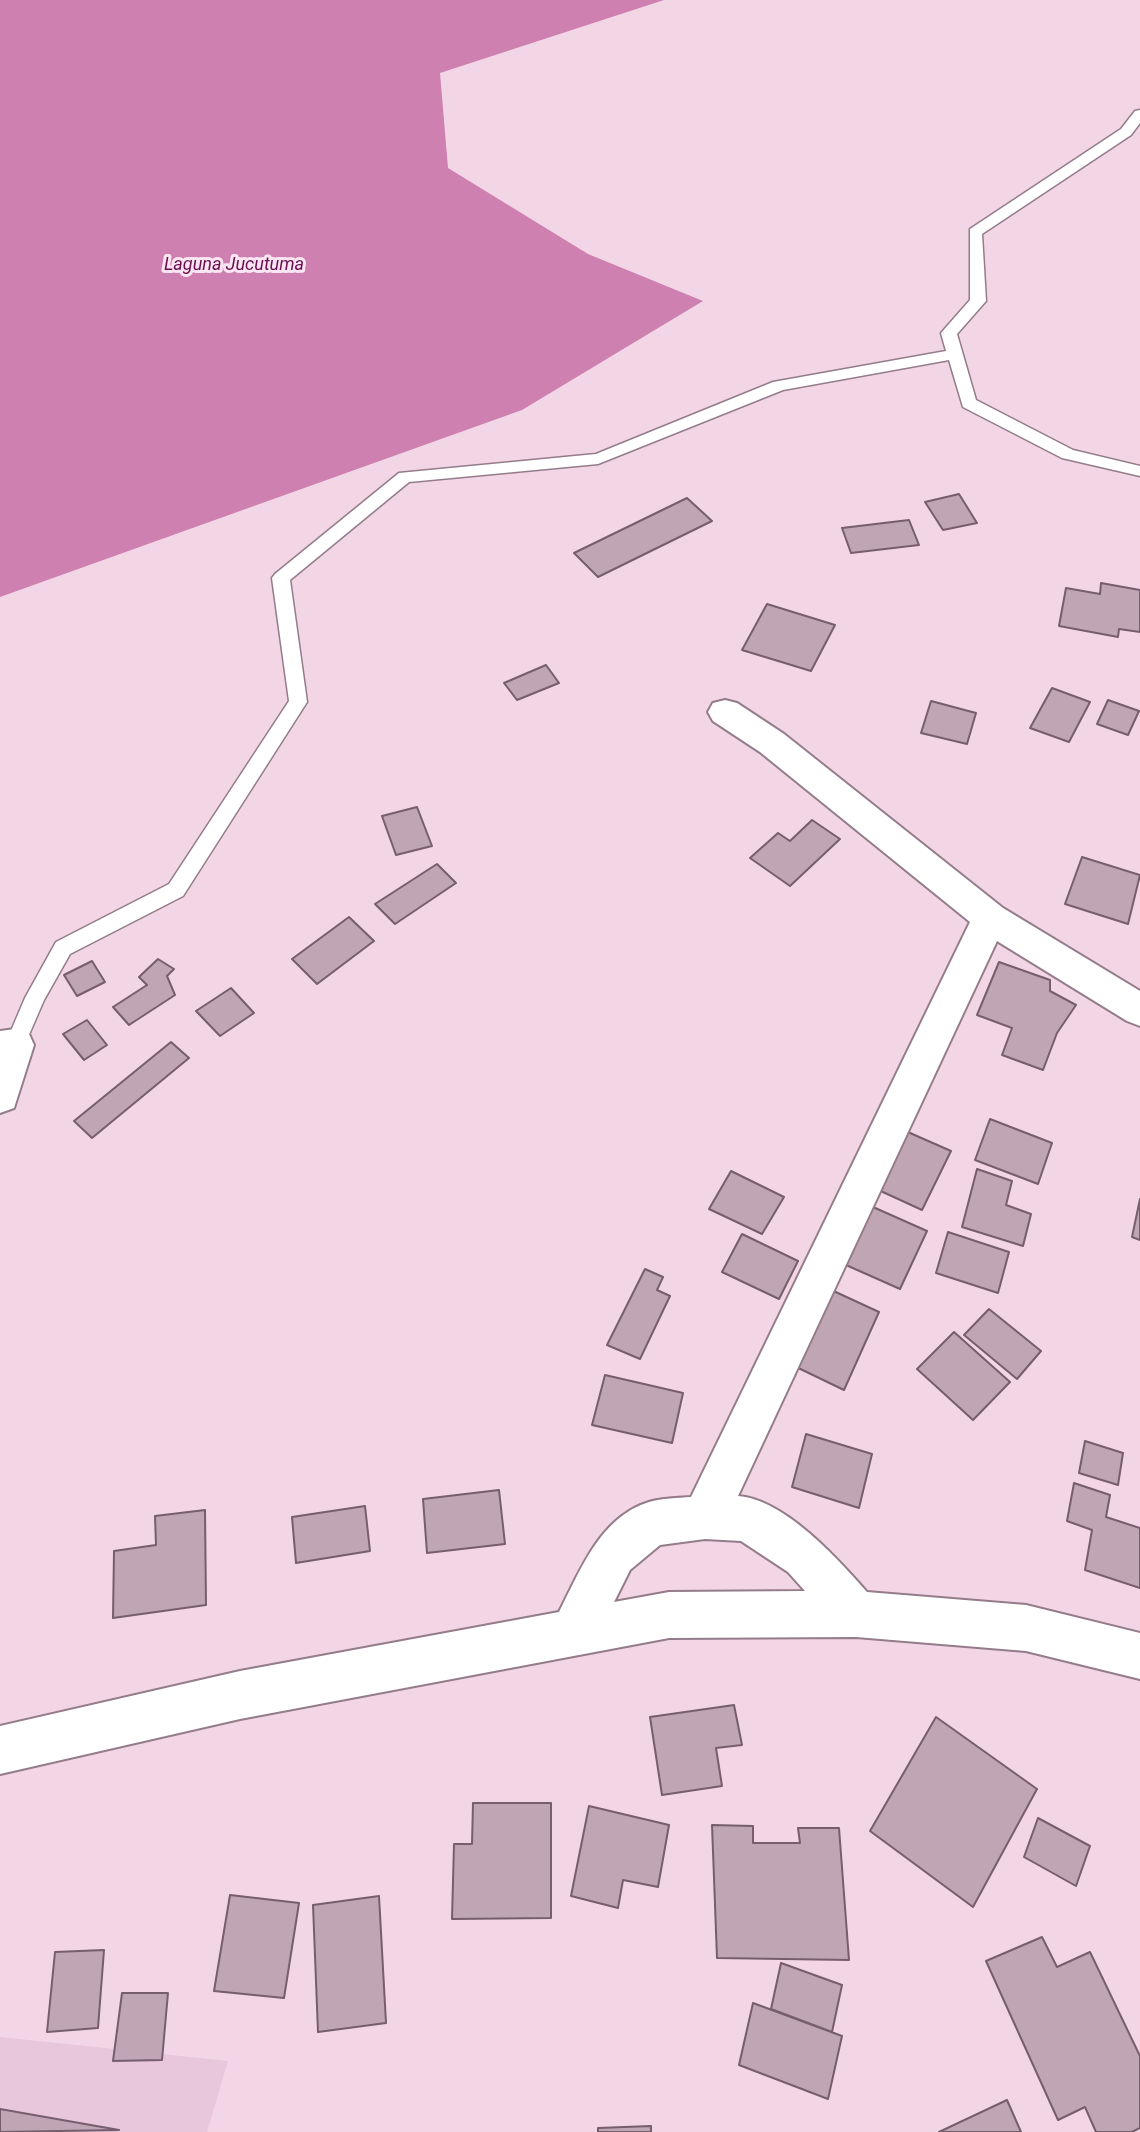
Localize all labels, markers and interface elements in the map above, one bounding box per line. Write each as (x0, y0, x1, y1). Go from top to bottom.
water label: Laguna Jucutuma (164, 254, 304, 276)

